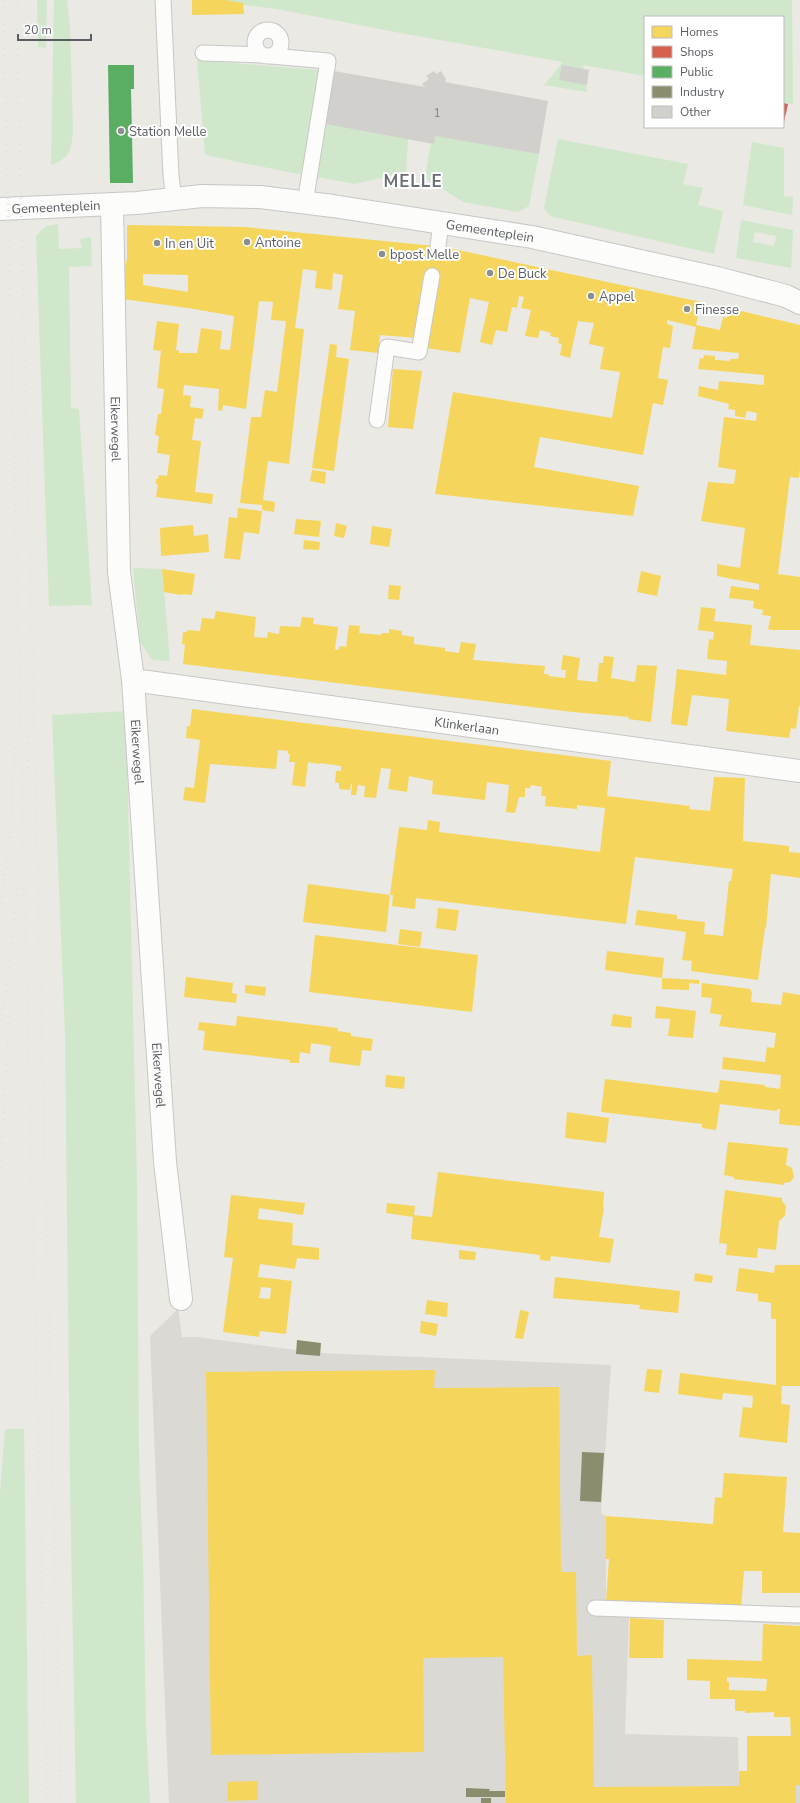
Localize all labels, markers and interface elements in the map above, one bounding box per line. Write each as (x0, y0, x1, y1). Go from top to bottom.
scale bar (18, 16, 91, 42)
legend (644, 16, 784, 128)
text: 20 m (24, 22, 52, 38)
text: Homes (680, 24, 718, 40)
text: Shops (680, 44, 714, 60)
text: Public (680, 64, 714, 80)
text: Industry (680, 84, 725, 100)
text: Other (680, 104, 712, 120)
house number: 1 (434, 106, 440, 121)
place label: Station Melle (129, 123, 207, 141)
marker: Station Melle (116, 126, 126, 136)
district label: MELLE (383, 170, 443, 193)
street label: Gemeenteplein (11, 197, 101, 218)
street label: Gemeenteplein (445, 216, 535, 247)
place label: Antoine (255, 234, 301, 252)
place label: In en Uit (165, 235, 214, 253)
marker: Antoine (242, 237, 252, 247)
marker: In en Uit (152, 238, 162, 248)
place label: bpost Melle (390, 246, 459, 264)
marker: bpost Melle (377, 249, 387, 259)
place label: De Buck (498, 265, 547, 283)
marker: De Buck (485, 268, 495, 278)
place label: Appel (599, 288, 635, 306)
marker: Appel (586, 291, 596, 301)
place label: Finesse (695, 301, 739, 319)
marker: Finesse (682, 304, 692, 314)
street label: Eikerwegel (106, 396, 125, 462)
street label: Klinkerlaan (433, 713, 500, 740)
street label: Eikerwegel (126, 719, 148, 785)
street label: Eikerwegel (147, 1042, 169, 1108)

